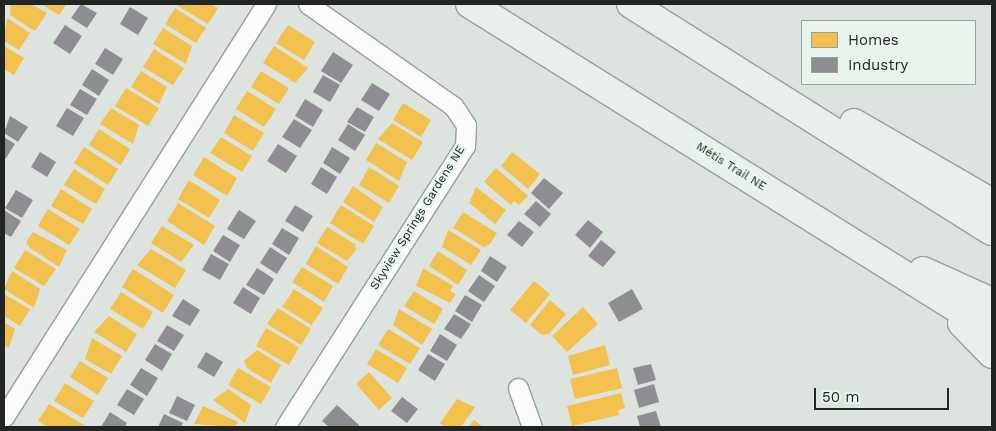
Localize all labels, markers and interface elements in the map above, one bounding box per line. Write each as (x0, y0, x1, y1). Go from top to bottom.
legend (801, 20, 976, 85)
text: Homes (848, 31, 899, 49)
text: Industry (848, 56, 908, 74)
street label: Métis Trail NE (693, 139, 769, 195)
street label: Skyview Springs Gardens NE (368, 143, 468, 293)
scale bar (816, 378, 951, 410)
text: 50 m (822, 388, 859, 406)

